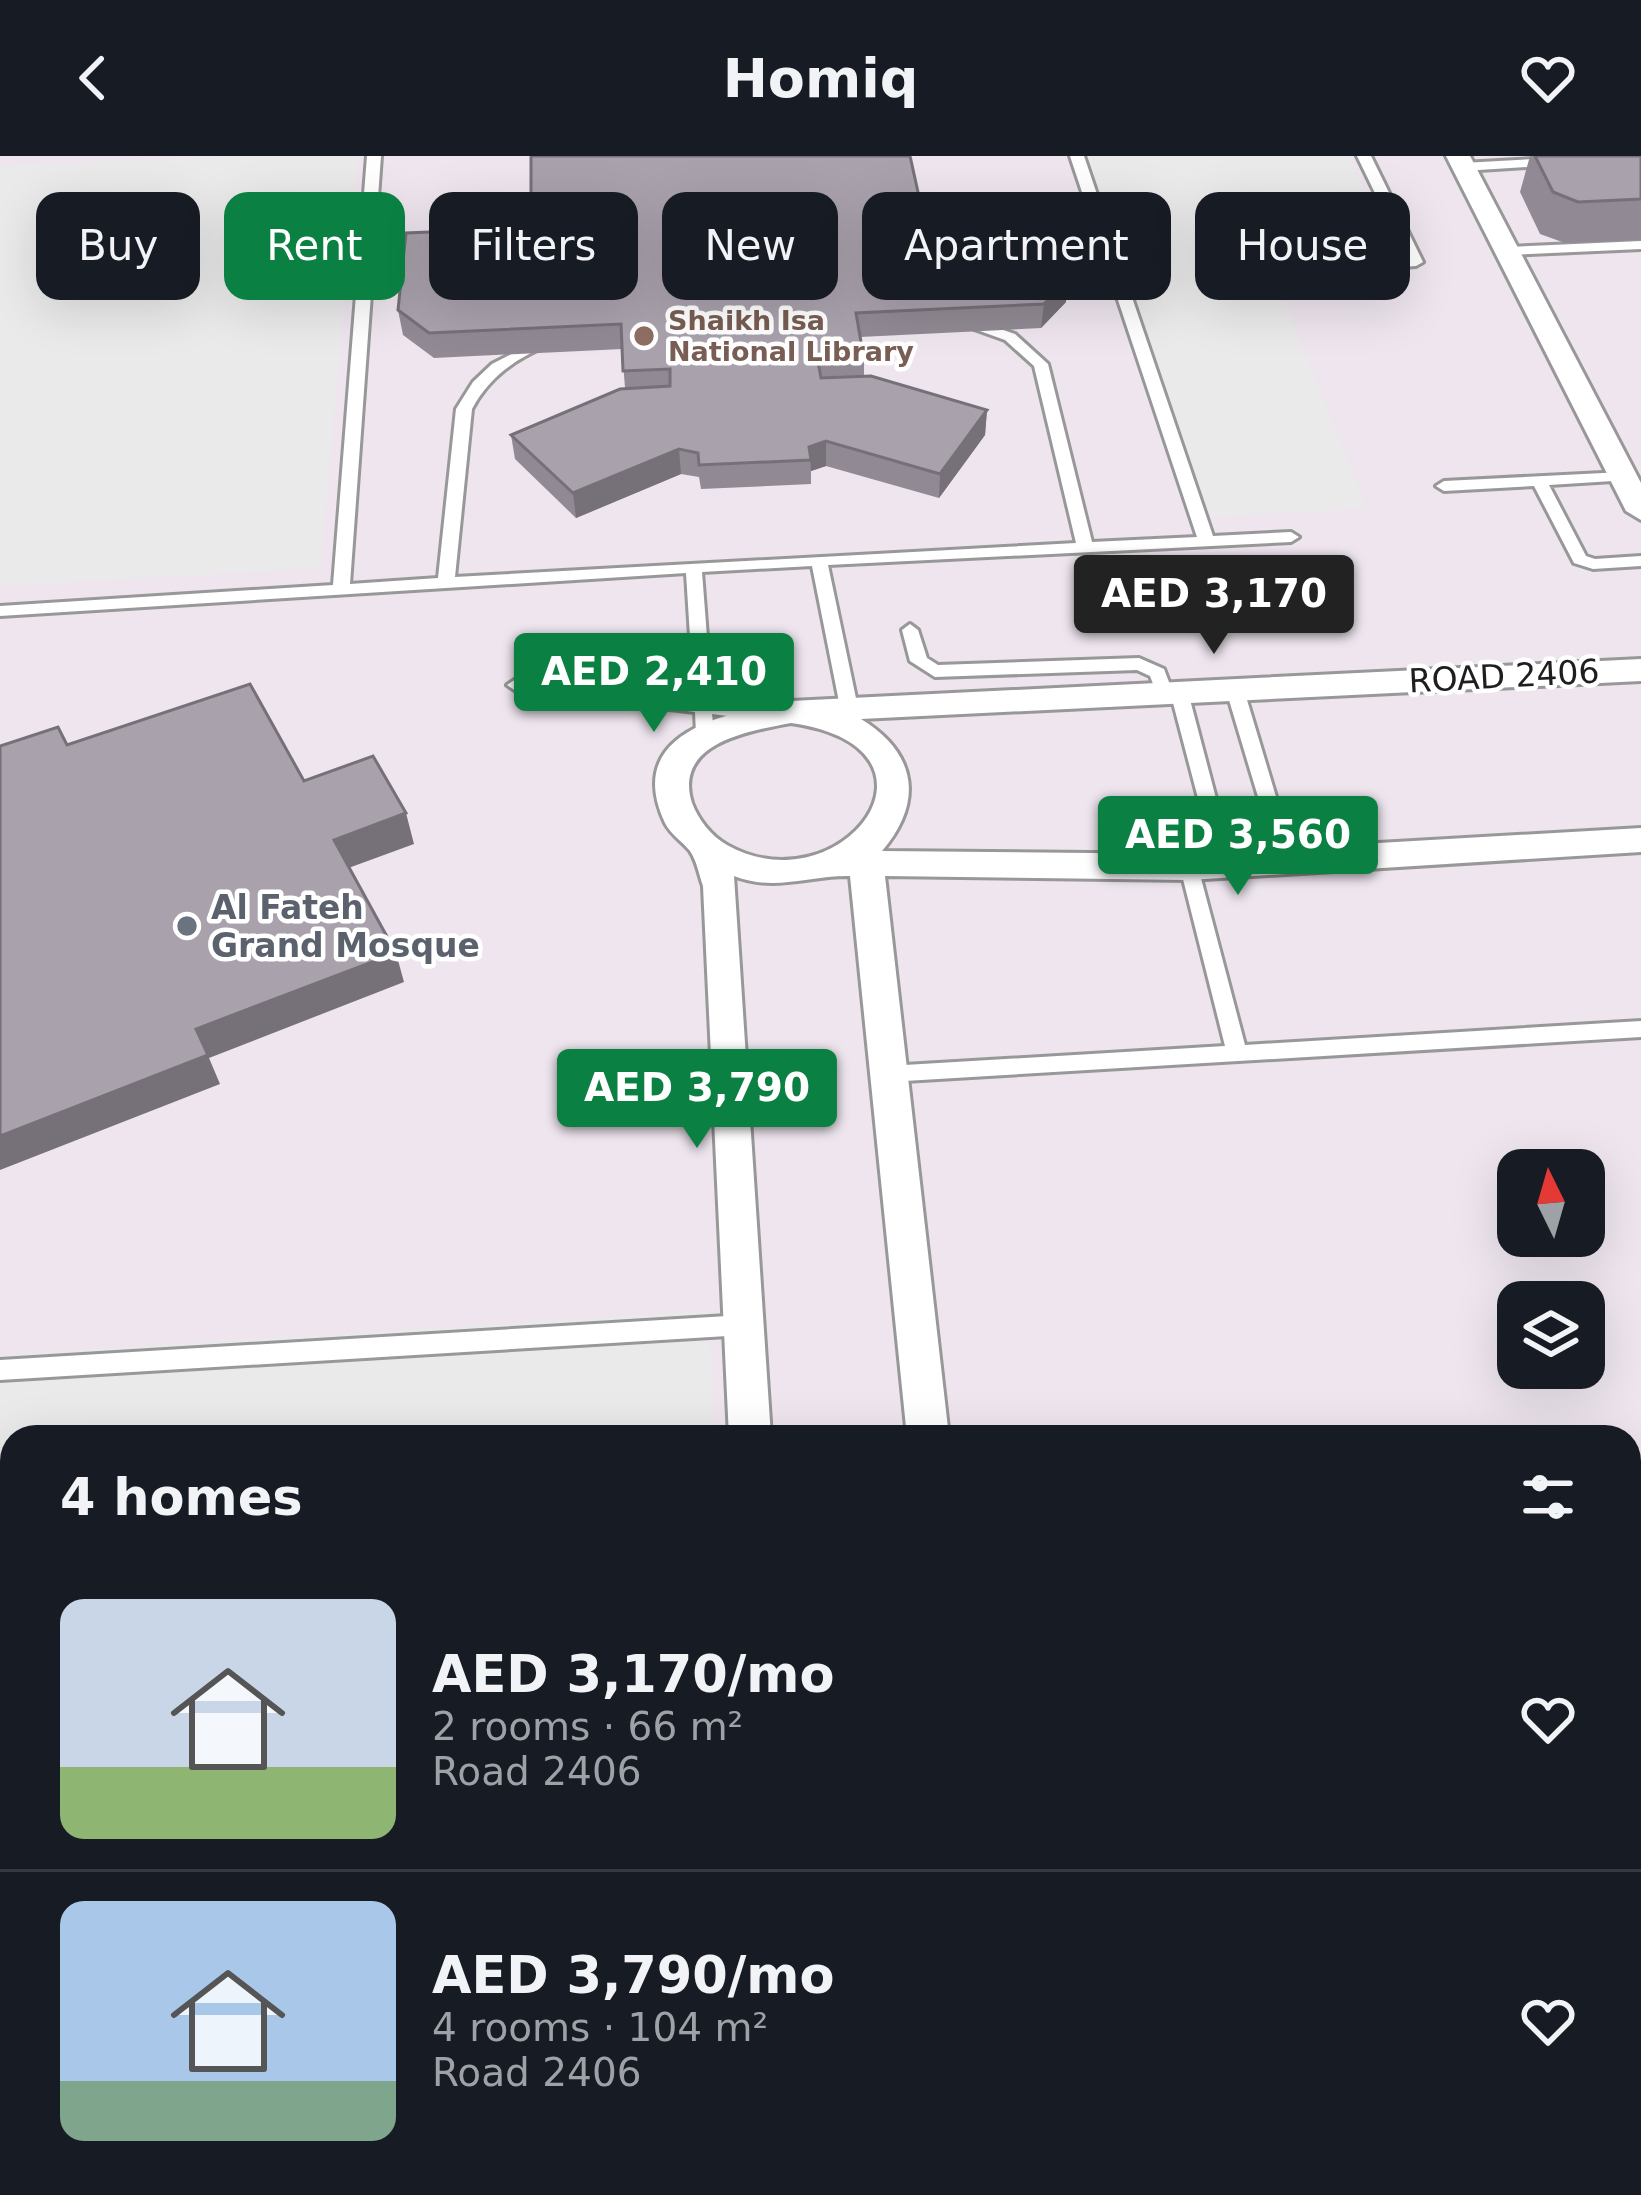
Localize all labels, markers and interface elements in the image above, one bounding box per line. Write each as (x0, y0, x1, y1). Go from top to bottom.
icon: back (60, 45, 126, 111)
icon: heart (1515, 45, 1581, 111)
text: Homiq (723, 47, 918, 110)
chip: Buy (36, 192, 200, 300)
chip: Rent (224, 192, 405, 300)
chip: Filters (429, 192, 638, 300)
chip: New (662, 192, 838, 300)
chip: Apartment (862, 192, 1171, 300)
chip: House (1195, 192, 1410, 300)
place label: Shaikh Isa National Library (668, 305, 914, 367)
marker: Shaikh Isa National Library (631, 323, 657, 349)
pin: AED 3,170 (1077, 555, 1351, 657)
text: AED 3,170 (1101, 571, 1327, 616)
pin: AED 2,410 (517, 633, 791, 735)
text: AED 2,410 (541, 649, 767, 694)
street label: ROAD 2406 (1408, 652, 1600, 700)
pin: AED 3,560 (1101, 796, 1375, 898)
text: AED 3,560 (1125, 812, 1351, 857)
place label: Al Fateh Grand Mosque (211, 888, 480, 965)
marker: Al Fateh Grand Mosque (174, 913, 200, 939)
pin: AED 3,790 (560, 1049, 834, 1151)
text: AED 3,790 (584, 1065, 810, 1110)
north arrow (1497, 1149, 1605, 1257)
map controls (1497, 1149, 1605, 1389)
button: layers (1497, 1281, 1605, 1389)
icon: filters (1515, 1464, 1581, 1530)
text: 4 homes (60, 1468, 303, 1527)
text: AED 3,170/mo (432, 1645, 835, 1704)
icon: home (156, 1647, 300, 1791)
icon: heart (1515, 1686, 1581, 1752)
text: 2 rooms · 66 m² (432, 1704, 743, 1749)
text: Road 2406 (432, 1749, 642, 1794)
text: AED 3,790/mo (432, 1946, 835, 2005)
icon: home (156, 1949, 300, 2093)
icon: heart (1515, 1988, 1581, 2054)
text: 4 rooms · 104 m² (432, 2005, 768, 2050)
text: Road 2406 (432, 2050, 642, 2095)

